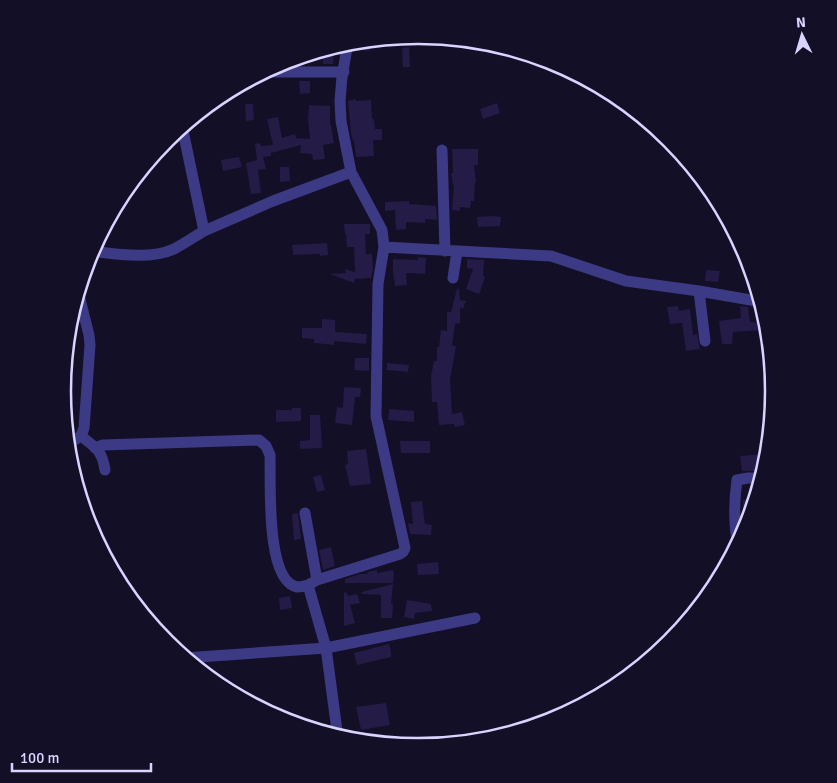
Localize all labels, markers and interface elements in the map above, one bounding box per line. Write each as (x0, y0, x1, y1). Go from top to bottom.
north arrow (777, 10, 827, 60)
text: N (795, 14, 807, 31)
scale bar (12, 740, 151, 772)
text: 100 m (20, 749, 60, 767)

